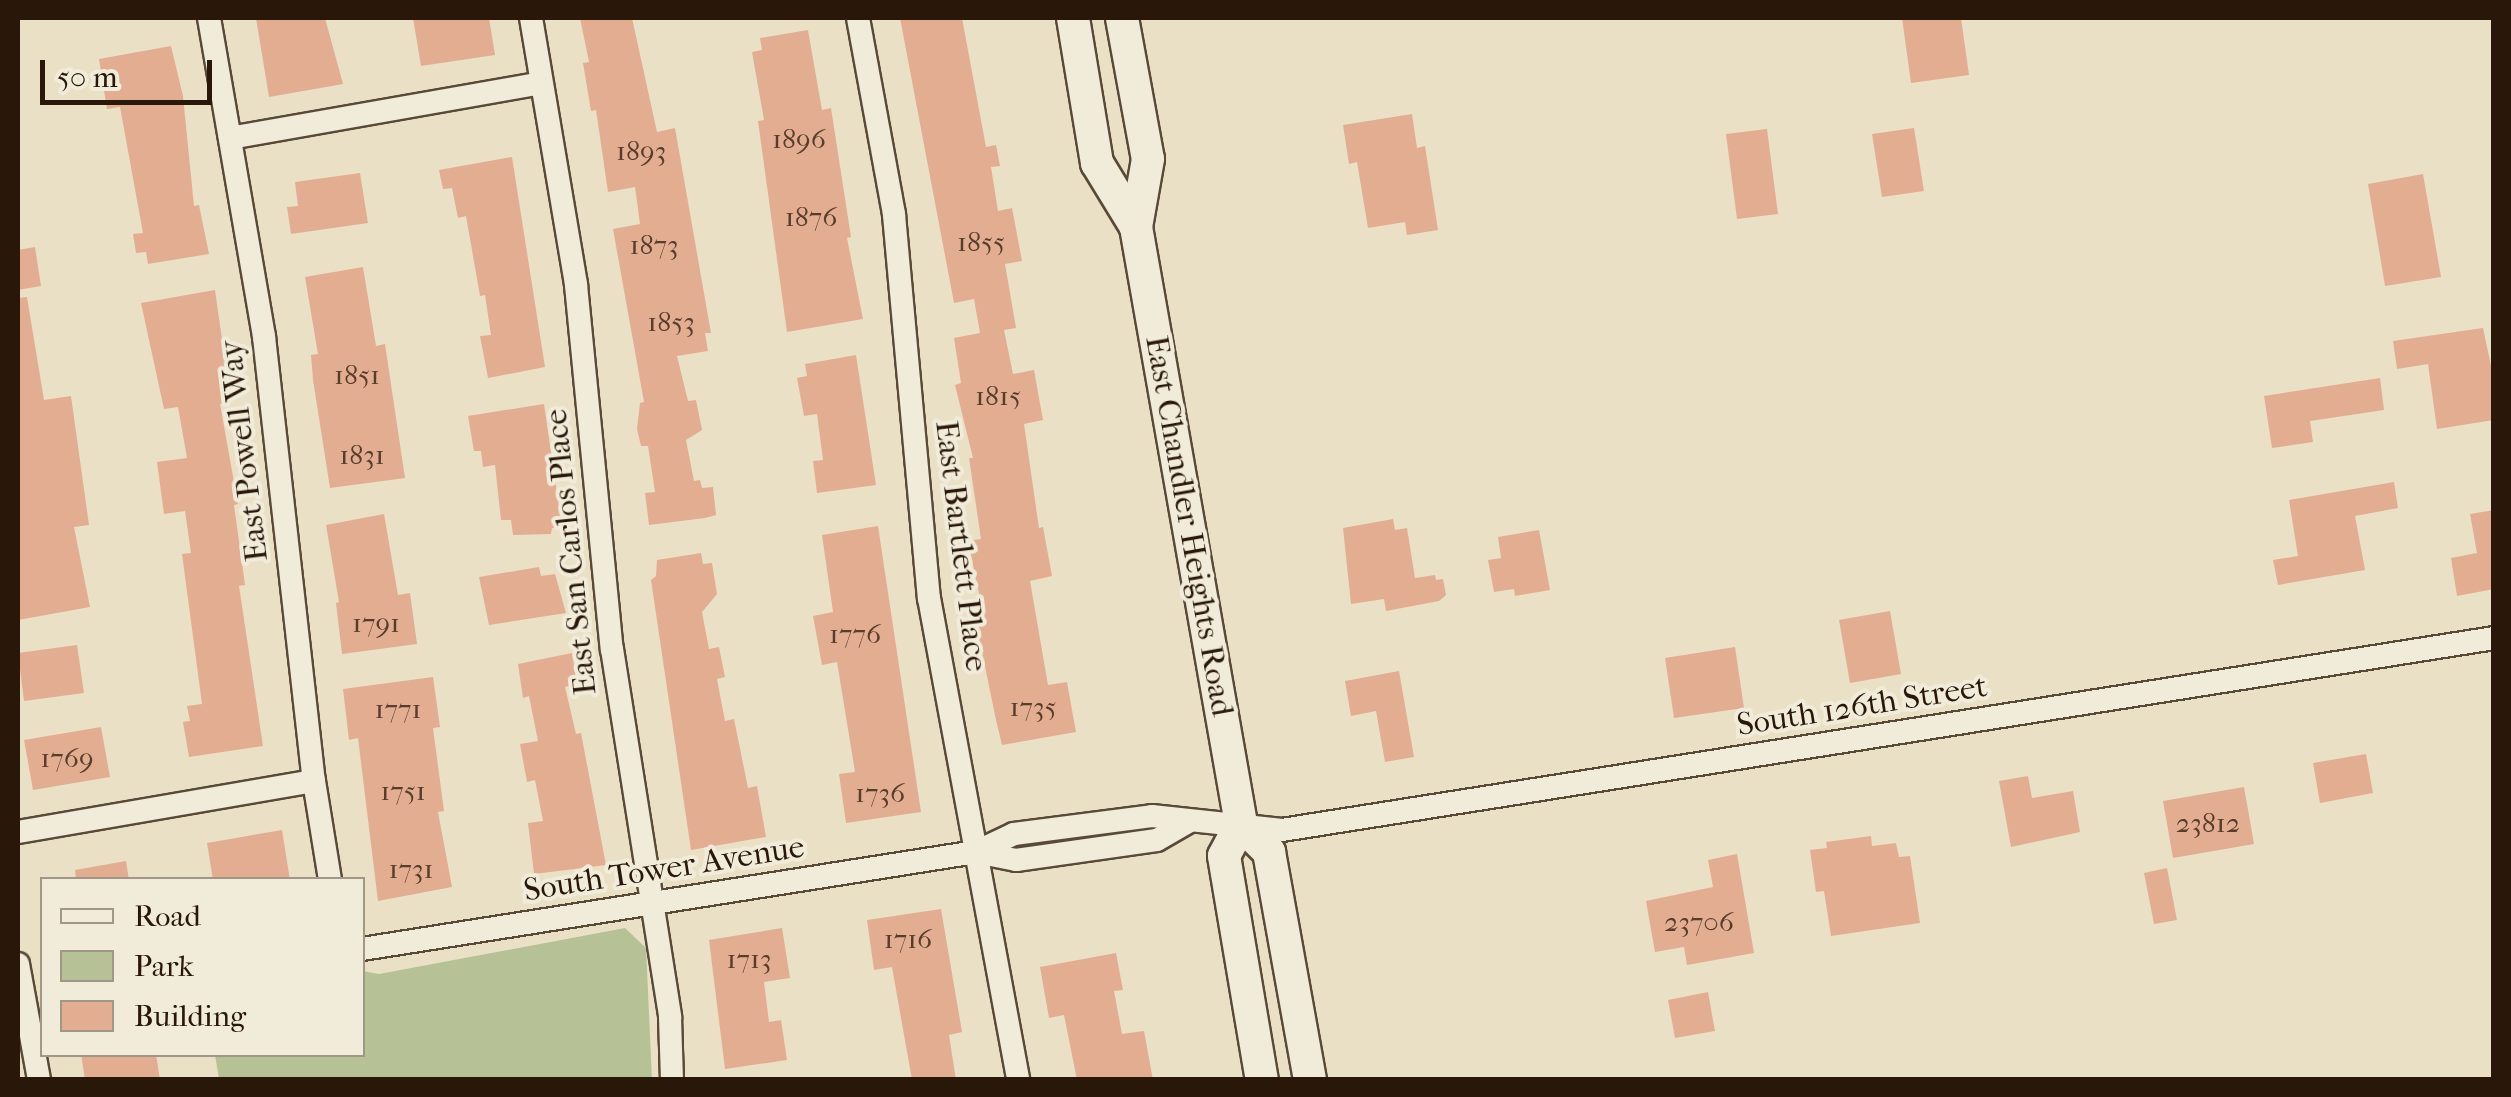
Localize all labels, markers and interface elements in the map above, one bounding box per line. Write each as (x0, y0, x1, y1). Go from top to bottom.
scale bar (45, 40, 218, 102)
text: 50 m (57, 60, 118, 95)
house number: 1896 (772, 122, 826, 156)
house number: 1893 (616, 134, 666, 168)
house number: 1876 (785, 200, 837, 234)
house number: 1855 (957, 225, 1005, 259)
house number: 1873 (629, 228, 679, 262)
house number: 1853 (647, 305, 695, 339)
street label: East Chandler Heights Road (1137, 333, 1241, 719)
street label: East Powell Way (211, 338, 277, 564)
house number: 1851 (334, 358, 380, 392)
house number: 1815 (975, 379, 1021, 413)
street label: East San Carlos Place (537, 407, 605, 697)
street label: East Bartlett Place (927, 418, 995, 674)
house number: 1831 (339, 438, 385, 472)
house number: 1791 (352, 606, 400, 640)
house number: 1776 (829, 617, 881, 651)
street label: South 126th Street (1734, 667, 1990, 745)
house number: 1735 (1009, 690, 1057, 724)
house number: 1771 (374, 692, 422, 726)
house number: 1769 (40, 741, 94, 775)
house number: 1751 (380, 774, 426, 808)
house number: 1736 (855, 776, 905, 810)
house number: 23812 (2176, 806, 2240, 840)
street label: South Tower Avenue (521, 828, 807, 910)
house number: 1731 (389, 852, 433, 886)
legend (40, 877, 365, 1057)
text: Road (134, 899, 201, 934)
house number: 23706 (1664, 905, 1734, 939)
house number: 1716 (884, 922, 932, 956)
house number: 1713 (727, 942, 771, 976)
text: Park (134, 949, 194, 984)
text: Building (134, 999, 246, 1034)

